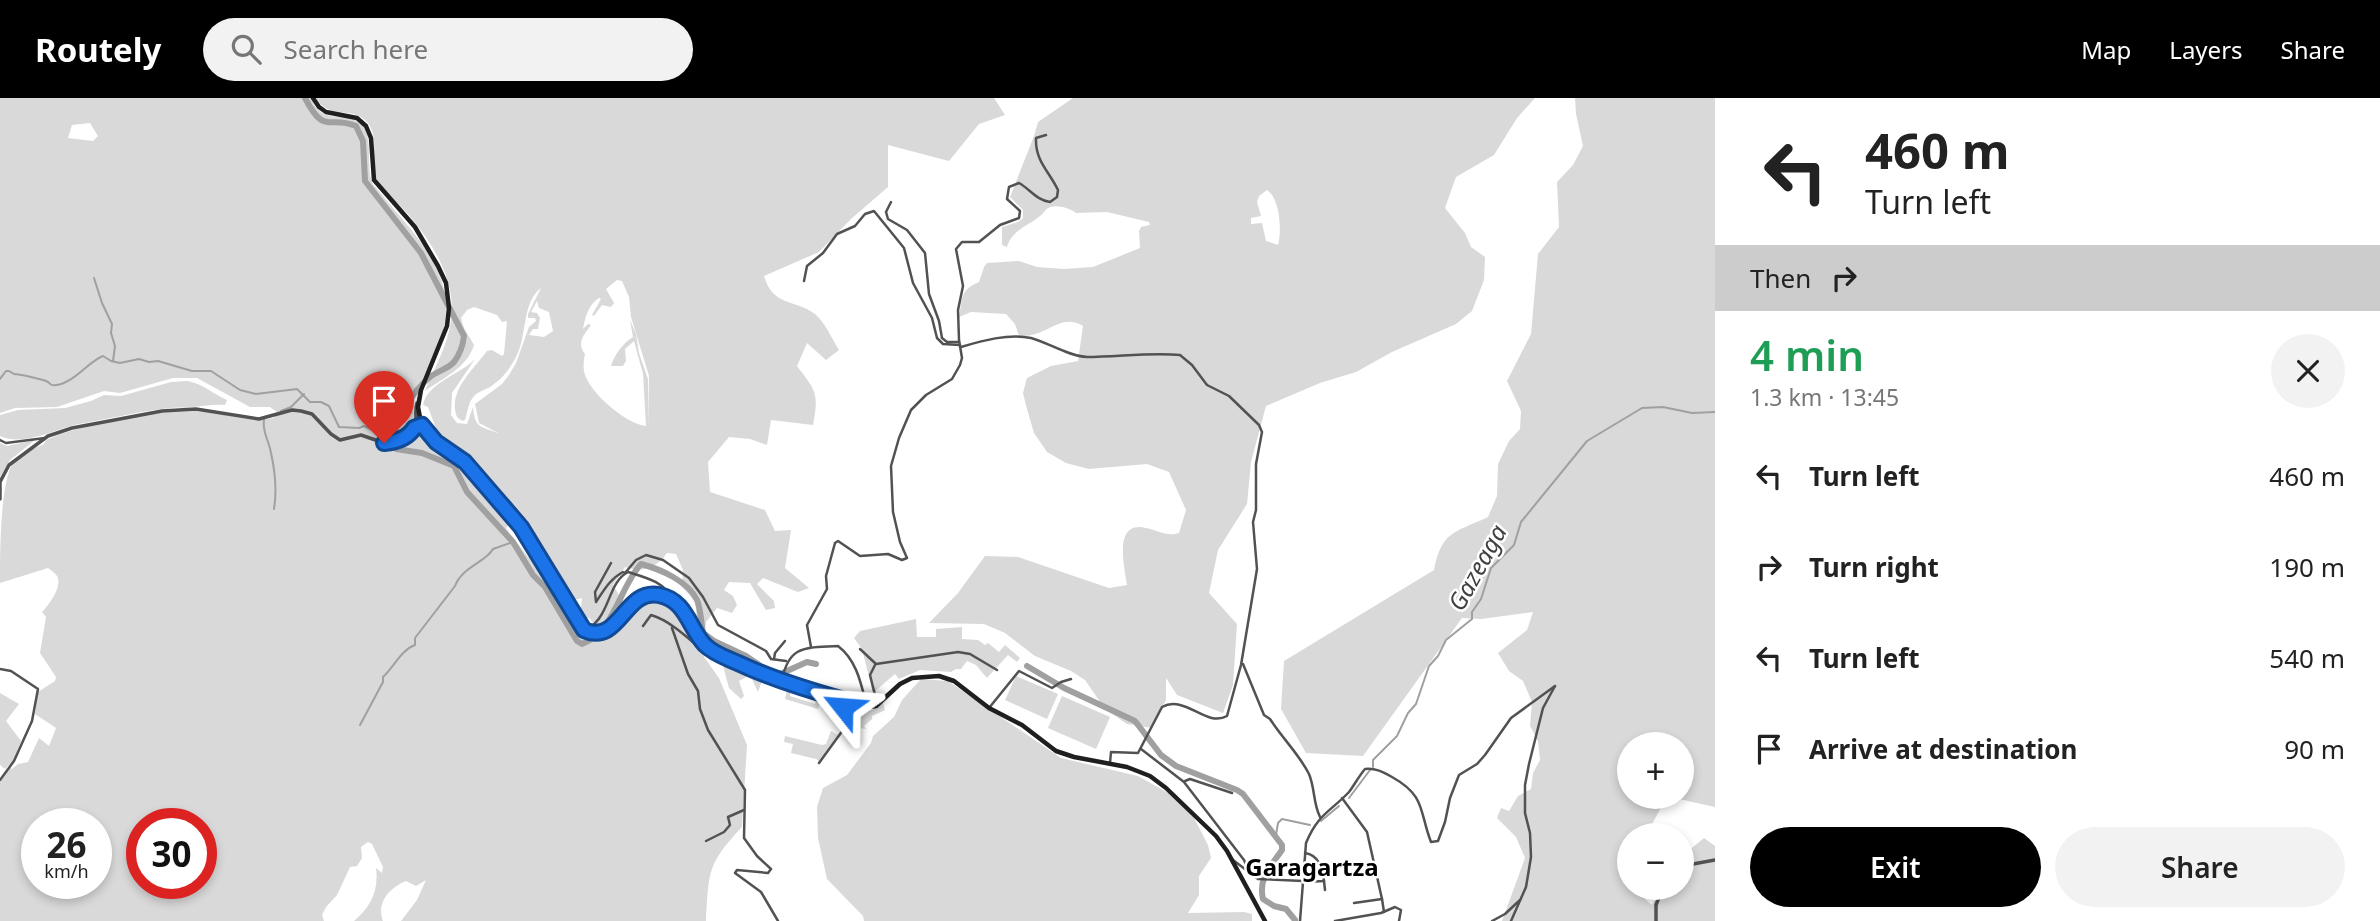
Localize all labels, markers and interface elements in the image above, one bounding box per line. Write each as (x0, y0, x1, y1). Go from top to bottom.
search box (203, 18, 693, 81)
text: Routely (35, 27, 161, 72)
icon: search (227, 30, 265, 68)
text: Search here (283, 31, 428, 67)
text: Map (2081, 33, 2131, 66)
text: Layers (2169, 33, 2243, 66)
text: Share (2281, 33, 2345, 66)
text: 460 m (1865, 117, 2010, 183)
icon: left (1750, 126, 1841, 217)
text: Turn left (1865, 180, 1991, 223)
icon: right (1825, 259, 1863, 297)
text: Then (1750, 260, 1811, 296)
text: 4 min (1750, 326, 1864, 383)
button: close (2271, 334, 2345, 408)
pin (354, 371, 414, 443)
text: 1.3 km · 13:45 (1750, 381, 1899, 413)
icon: arrive (365, 382, 403, 420)
icon: left (1750, 457, 1788, 495)
text: Turn left (1809, 458, 1920, 494)
text: 460 m (2269, 458, 2345, 494)
water label: Gazeaga (1440, 518, 1514, 616)
icon: right (1750, 548, 1788, 586)
text: Turn right (1809, 549, 1939, 585)
text: 190 m (2269, 549, 2345, 585)
icon: left (1750, 639, 1788, 677)
text: Turn left (1809, 640, 1920, 676)
text: 540 m (2269, 640, 2345, 676)
position arrow (806, 670, 880, 744)
icon: arrive (1750, 730, 1788, 768)
text: Arrive at destination (1809, 731, 2078, 767)
text: 90 m (2284, 731, 2345, 767)
map controls (1617, 732, 1694, 900)
button: + (1617, 732, 1694, 809)
speed limit sign: 30 (126, 808, 217, 899)
text: 26 (46, 821, 87, 868)
button: − (1617, 823, 1694, 900)
button: Exit (1750, 827, 2041, 907)
button: Share (2055, 827, 2345, 907)
district label: Garagartza (1245, 850, 1379, 883)
text: km/h (44, 859, 89, 883)

